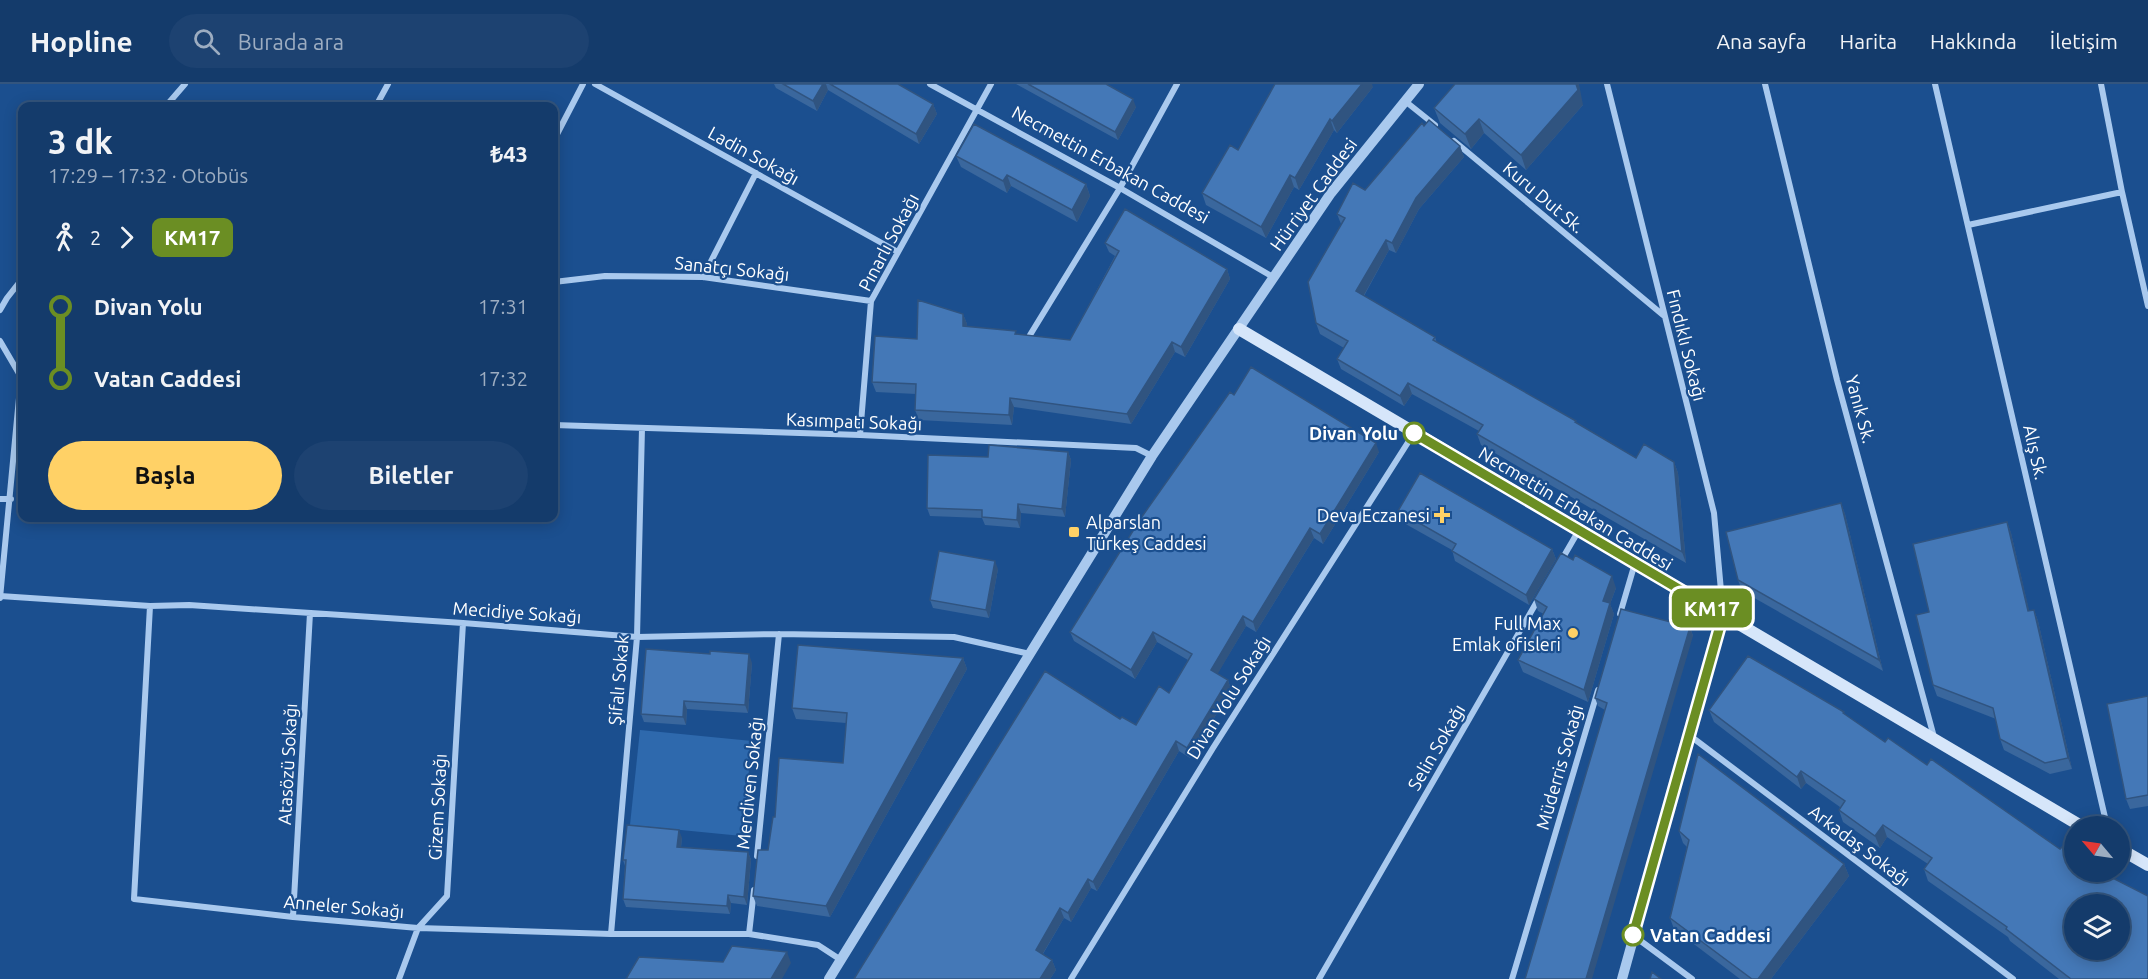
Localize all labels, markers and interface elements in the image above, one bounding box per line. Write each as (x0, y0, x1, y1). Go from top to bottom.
search box (169, 14, 589, 68)
icon: search (190, 25, 223, 58)
text: Hopline (30, 26, 133, 57)
text: Burada ara (238, 29, 344, 54)
text: Ana sayfa (1716, 29, 1807, 53)
text: Harita (1840, 29, 1897, 53)
text: Hakkında (1930, 29, 2017, 53)
text: İletişim (2050, 29, 2118, 53)
street label: Necmettin Erbakan Caddesi (1009, 101, 1213, 227)
street label: Ladin Sokağı (705, 122, 803, 188)
text: 3 dk (48, 123, 113, 160)
street label: Hürriyet Caddesi (1266, 134, 1360, 254)
text: ₺43 (491, 141, 528, 166)
street label: Kuru Dut Sk. (1499, 157, 1589, 237)
text: 17:29 – 17:32 · Otobüs (48, 164, 248, 187)
street label: Pınarlı Sokağı (854, 190, 922, 294)
icon: walk (48, 221, 81, 254)
icon: forward (110, 221, 143, 254)
text: KM17 (164, 225, 221, 249)
text: 2 (90, 226, 101, 249)
street label: Sanatçı Sokağı (674, 252, 790, 284)
street label: Fındıklı Sokağı (1663, 287, 1711, 403)
text: Divan Yolu (94, 294, 203, 319)
text: 17:31 (478, 295, 528, 318)
text: Vatan Caddesi (94, 366, 241, 391)
text: 17:32 (478, 367, 528, 390)
street label: Yanık Sk. (1842, 373, 1880, 445)
street label: Kasımpatı Sokağı (786, 409, 922, 433)
marker: Divan Yolu (1403, 422, 1425, 444)
place label: Divan Yolu (1309, 423, 1398, 443)
street label: Alış Sk. (2020, 423, 2052, 481)
button: Başla (48, 441, 282, 510)
button: Biletler (294, 441, 528, 510)
street label: Necmettin Erbakan Caddesi (1476, 442, 1676, 574)
place label: Deva Eczanesi (1317, 505, 1430, 525)
marker: Deva Eczanesi (1435, 508, 1449, 522)
place label: Alparslan Türkeş Caddesi (1086, 512, 1207, 553)
marker: Alparslan Türkeş Caddesi (1067, 525, 1081, 539)
line badge: KM17 (1670, 588, 1754, 628)
text: KM17 (1684, 596, 1740, 620)
street label: Mecidiye Sokağı (452, 598, 582, 626)
place label: Full Max Emlak ofisleri (1452, 613, 1561, 654)
marker: Full Max Emlak ofisleri (1566, 626, 1580, 640)
street label: Divan Yolu Sokağı (1182, 632, 1274, 762)
street label: Şifalı Sokak (604, 634, 632, 726)
street label: Selin Sokağı (1403, 700, 1469, 794)
street label: Müderris Sokağı (1532, 702, 1586, 832)
street label: Atasözü Sokağı (274, 703, 300, 825)
street label: Merdiven Sokağı (732, 716, 766, 850)
street label: Gizem Sokağı (424, 753, 450, 861)
street label: Arkadaş Sokağı (1805, 800, 1915, 890)
north arrow (2064, 816, 2130, 882)
map controls (2064, 816, 2130, 960)
street label: Anneler Sokağı (283, 891, 405, 921)
button: layers (2064, 894, 2130, 960)
marker: Vatan Caddesi (1622, 924, 1644, 946)
place label: Vatan Caddesi (1650, 925, 1771, 945)

